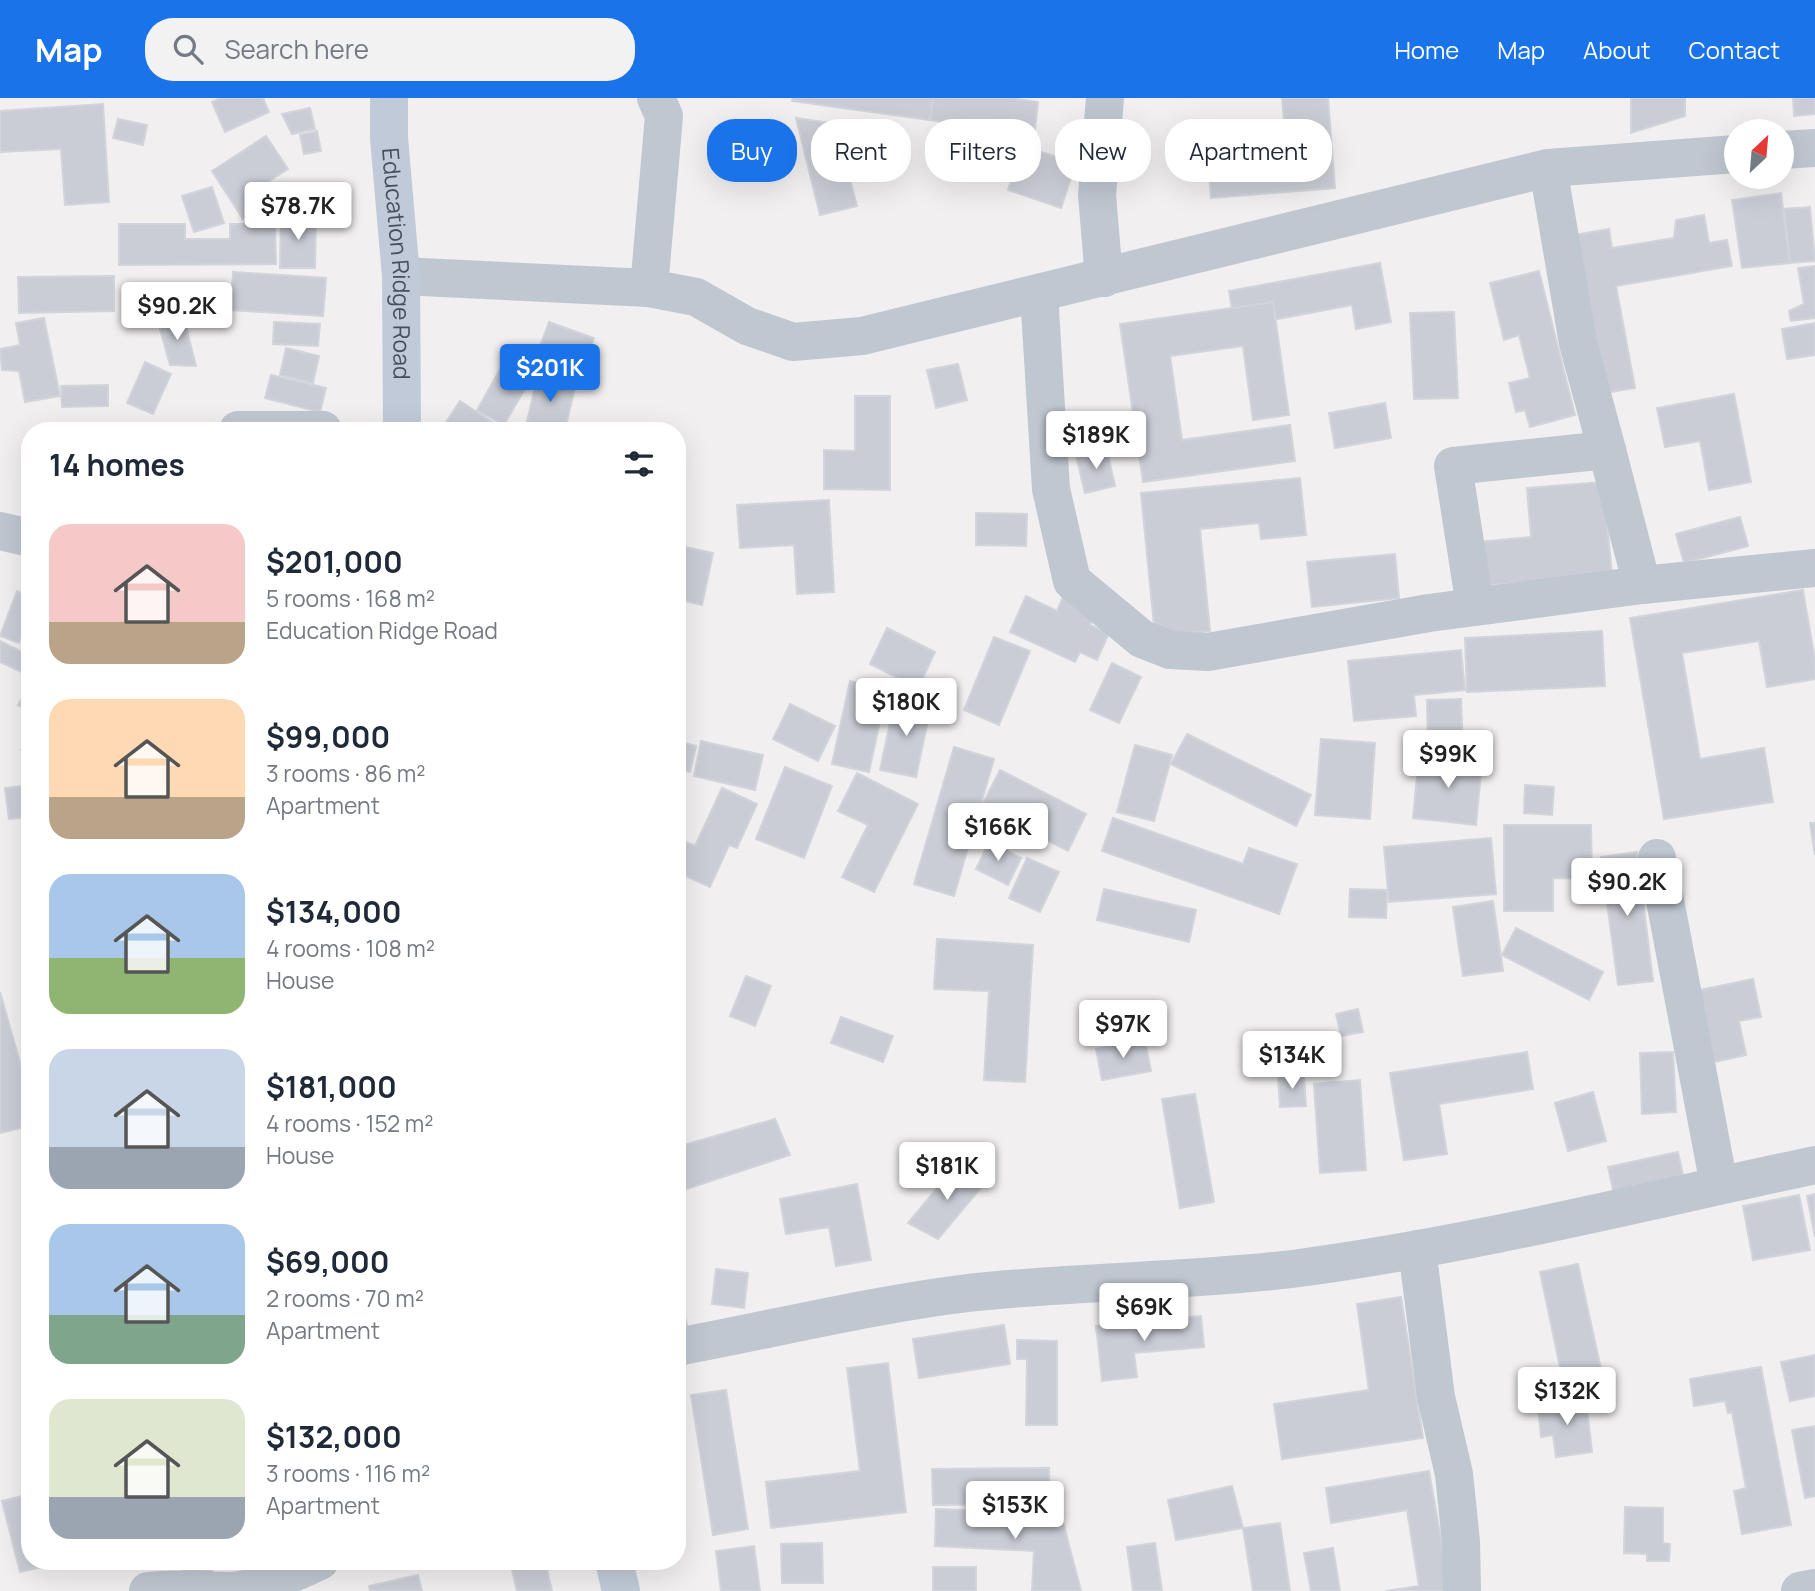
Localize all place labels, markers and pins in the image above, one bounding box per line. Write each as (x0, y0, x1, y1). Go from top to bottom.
pin: $78.7K (241, 183, 355, 242)
pin: $90.2K (120, 282, 234, 342)
pin: $201K (501, 344, 599, 404)
pin: $189K (1047, 412, 1145, 471)
pin: $180K (857, 678, 955, 738)
pin: $99K (1407, 730, 1489, 790)
pin: $166K (949, 804, 1047, 863)
pin: $90.2K (1570, 858, 1684, 918)
pin: $97K (1082, 1000, 1164, 1060)
pin: $134K (1243, 1032, 1341, 1091)
pin: $181K (898, 1142, 996, 1202)
pin: $69K (1103, 1284, 1185, 1343)
pin: $132K (1518, 1368, 1616, 1427)
pin: $153K (966, 1482, 1064, 1541)

